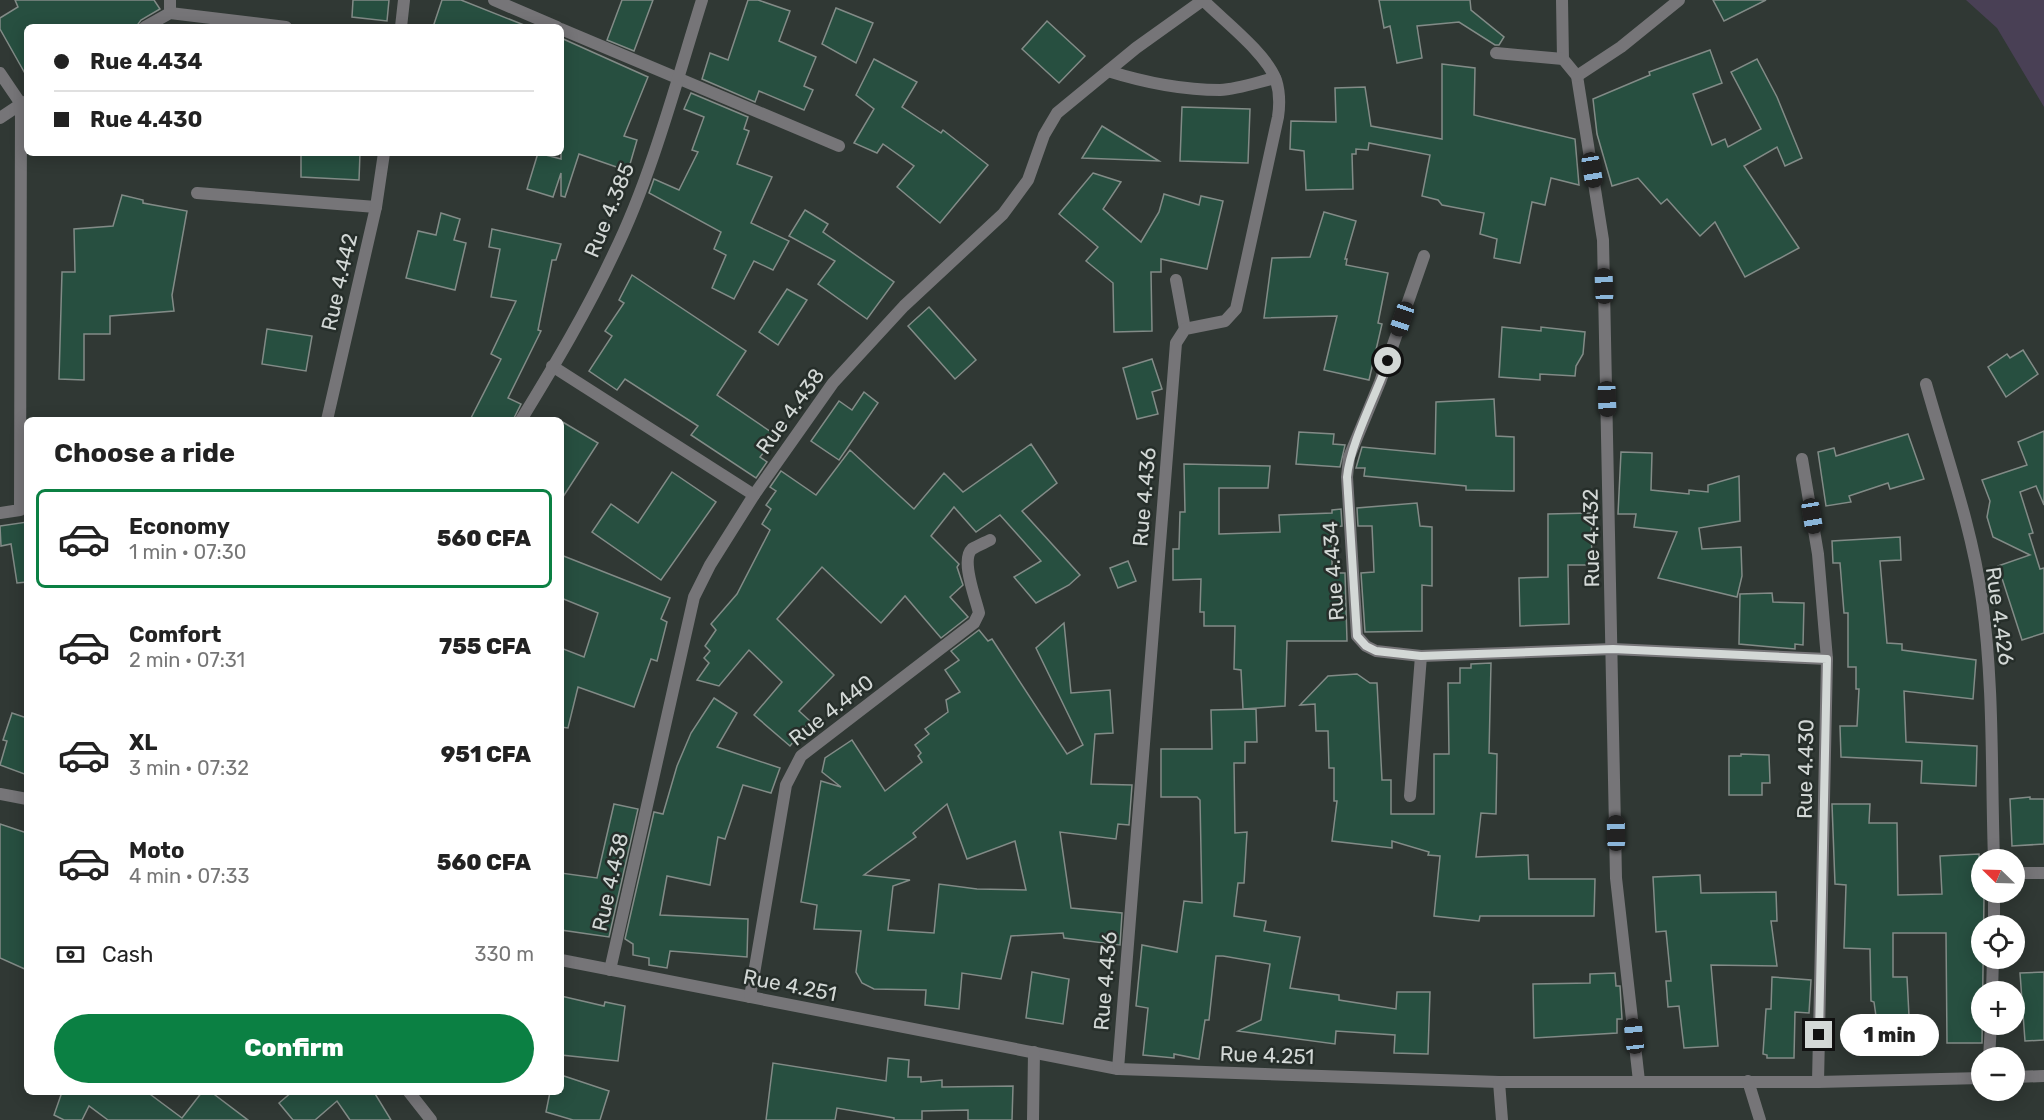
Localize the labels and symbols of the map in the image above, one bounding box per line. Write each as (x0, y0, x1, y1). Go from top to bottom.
car (1580, 151, 1604, 189)
street label: Rue 4.385 (579, 159, 639, 261)
street label: Rue 4.442 (316, 231, 362, 333)
car (1594, 268, 1614, 304)
car (1388, 299, 1416, 339)
route start (1374, 347, 1401, 374)
street label: Rue 4.438 (750, 363, 830, 459)
car (1597, 381, 1617, 417)
street label: Rue 4.436 (1127, 446, 1161, 548)
street label: Rue 4.432 (1578, 488, 1604, 588)
car (1800, 497, 1824, 535)
street label: Rue 4.434 (1317, 520, 1349, 622)
street label: Rue 4.426 (1981, 565, 2019, 667)
street label: Rue 4.440 (784, 669, 878, 751)
street label: Rue 4.430 (1792, 719, 1818, 819)
car (1607, 815, 1625, 851)
street label: Rue 4.438 (587, 830, 633, 934)
north arrow (1971, 849, 2025, 903)
street label: Rue 4.436 (1088, 930, 1122, 1032)
street label: Rue 4.251 (741, 964, 839, 1006)
callout: 1 min (1840, 1014, 1939, 1056)
car (1623, 1017, 1645, 1055)
route end (1805, 1021, 1832, 1048)
street label: Rue 4.251 (1219, 1041, 1315, 1069)

